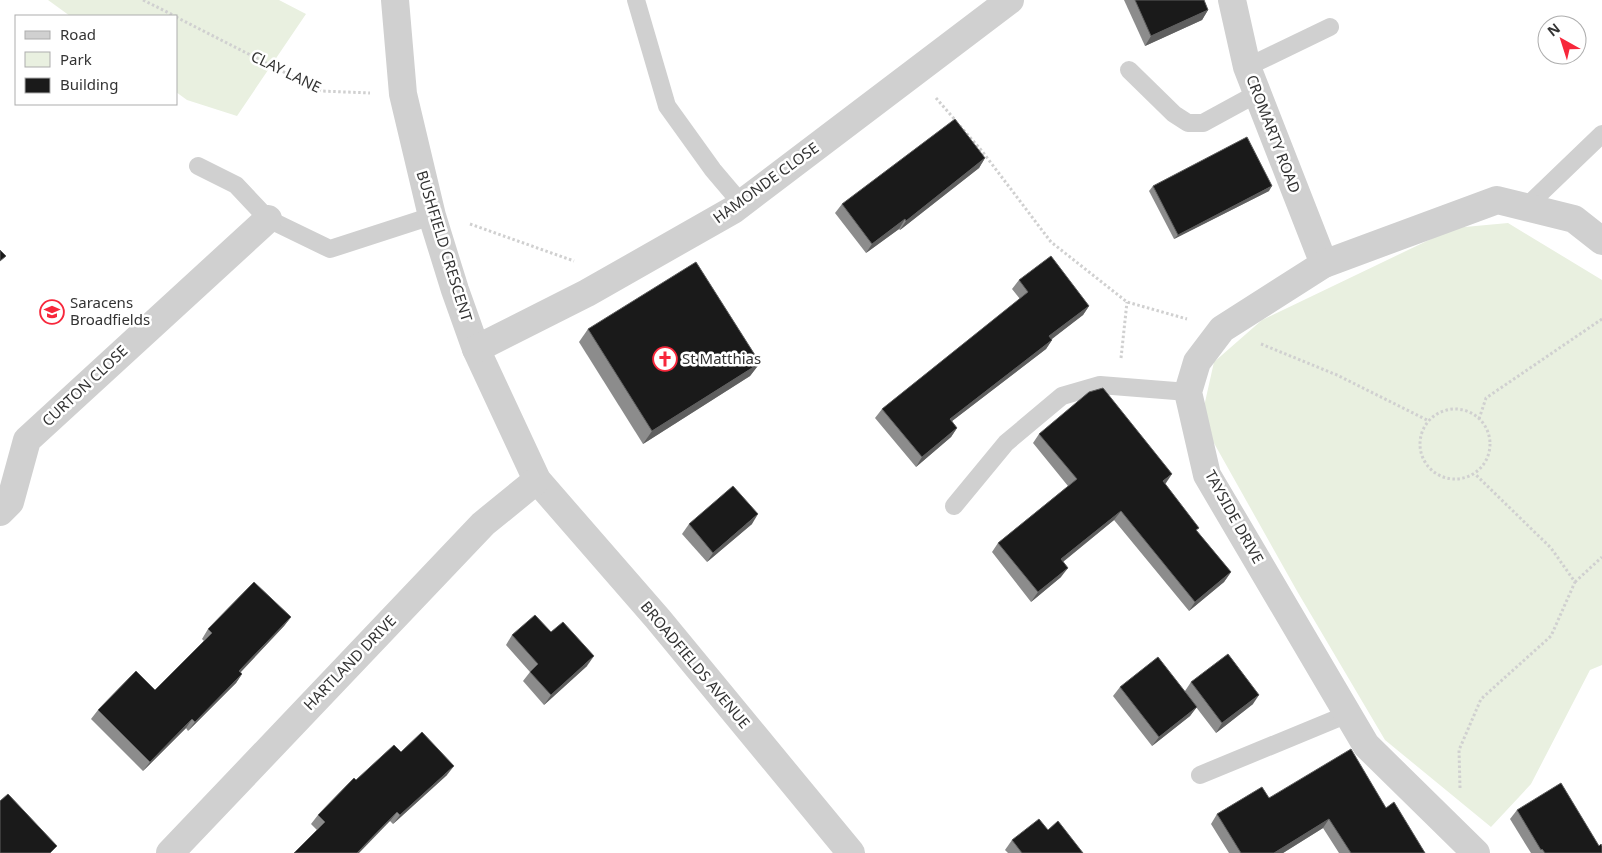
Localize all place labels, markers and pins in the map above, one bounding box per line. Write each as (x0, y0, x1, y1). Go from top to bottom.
place label: Saracens Broadfields (70, 292, 150, 329)
school or university icon: Saracens Broadfields (39, 299, 65, 325)
church icon: St Matthias (652, 346, 678, 372)
place label: St Matthias (682, 348, 761, 368)

